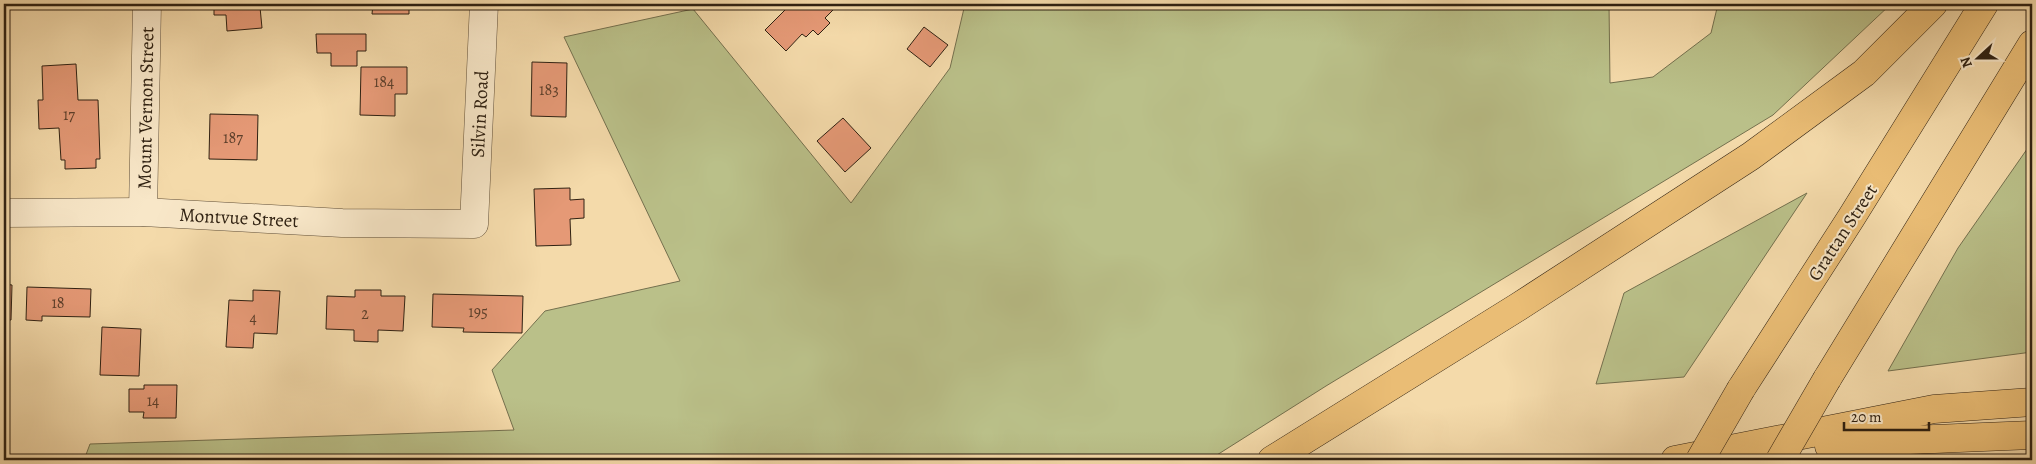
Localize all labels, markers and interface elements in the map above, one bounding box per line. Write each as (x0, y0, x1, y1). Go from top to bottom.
street label: Mount Vernon Street (132, 26, 160, 190)
north arrow (1954, 32, 2004, 82)
text: N (1956, 54, 1977, 71)
street label: Silvin Road (465, 69, 495, 158)
house number: 184 (374, 71, 394, 93)
house number: 183 (539, 79, 559, 101)
house number: 17 (63, 104, 75, 126)
house number: 187 (223, 127, 243, 149)
street label: Grattan Street (1802, 179, 1884, 286)
street label: Montvue Street (179, 202, 299, 234)
house number: 18 (51, 292, 65, 314)
house number: 195 (468, 301, 488, 323)
house number: 2 (361, 303, 369, 325)
house number: 4 (249, 307, 257, 329)
house number: 14 (147, 390, 159, 412)
scale bar (1844, 399, 1928, 431)
text: 20 m (1851, 407, 1882, 427)

